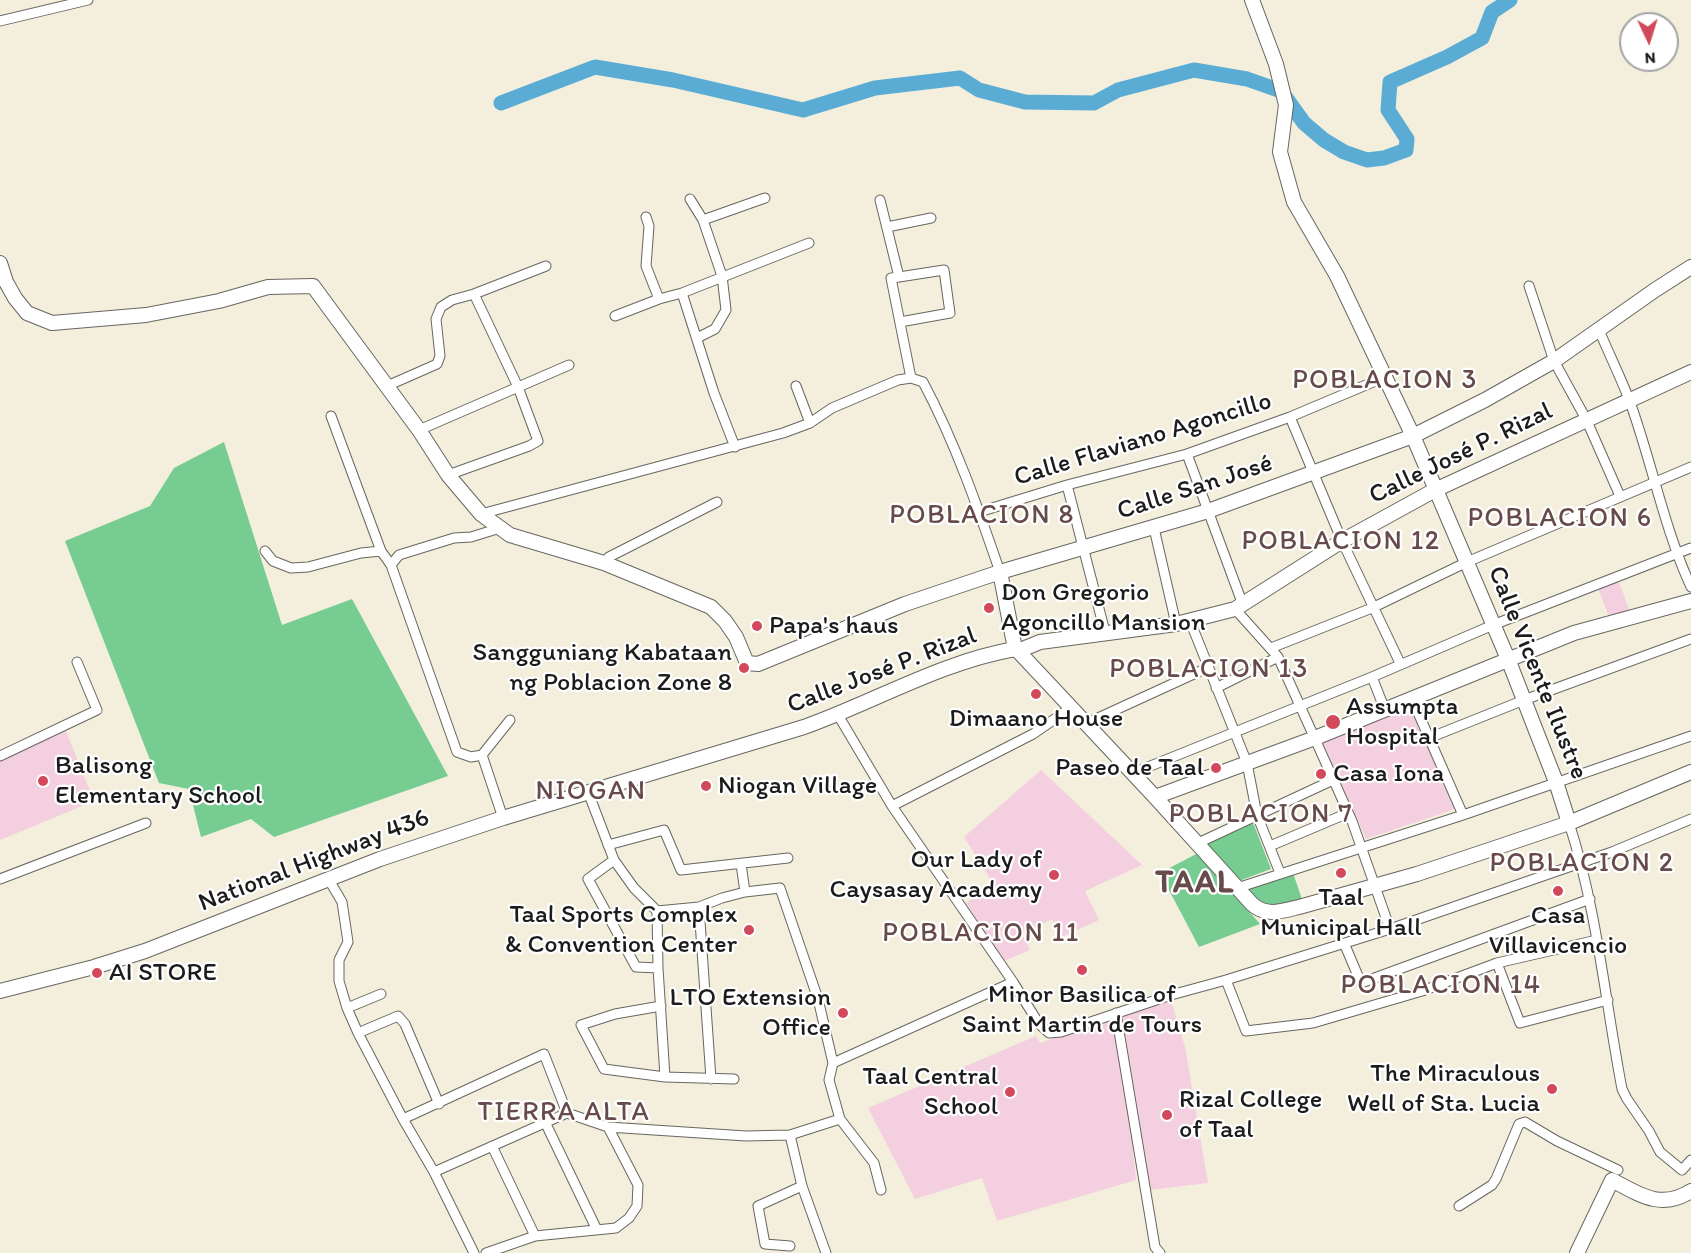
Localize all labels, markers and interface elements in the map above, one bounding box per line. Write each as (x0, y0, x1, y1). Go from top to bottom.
north arrow (1619, 12, 1679, 72)
text: N (1644, 49, 1656, 68)
district label: POBLACION 3 (1292, 365, 1478, 397)
street label: Calle Flaviano Agoncillo (1011, 386, 1275, 494)
street label: Calle José P. Rizal (1364, 396, 1558, 512)
street label: Calle San José (1113, 448, 1277, 528)
district label: POBLACION 8 (889, 500, 1075, 532)
district label: POBLACION 6 (1467, 503, 1653, 535)
district label: POBLACION 12 (1241, 526, 1441, 558)
street label: Calle Vicente Ilustre (1480, 562, 1594, 784)
place label: Don Gregorio Agoncillo Mansion (1001, 577, 1206, 638)
marker: Don Gregorio Agoncillo Mansion (982, 601, 996, 615)
place label: Papa's haus (769, 610, 899, 642)
marker: Papa's haus (750, 619, 764, 633)
street label: Calle José P. Rizal (783, 621, 981, 721)
place label: Sangguniang Kabataan ng Poblacion Zone 8 (473, 637, 732, 698)
district label: POBLACION 13 (1109, 654, 1309, 686)
marker: Sangguniang Kabataan ng Poblacion Zone 8 (737, 661, 751, 675)
marker: Dimaano House (1029, 687, 1043, 701)
place label: Assumpta Hospital (1346, 691, 1458, 752)
place label: Dimaano House (949, 703, 1123, 735)
marker: Assumpta Hospital (1324, 713, 1342, 731)
place label: Balisong Elementary School (55, 750, 262, 812)
place label: Paseo de Taal (1055, 752, 1204, 784)
place label: Casa Iona (1333, 758, 1444, 790)
marker: Paseo de Taal (1209, 761, 1223, 775)
marker: Casa Iona (1314, 767, 1328, 781)
place label: Niogan Village (718, 770, 877, 802)
marker: Balisong Elementary School (36, 774, 50, 788)
district label: NIOGAN (536, 776, 646, 808)
marker: Niogan Village (699, 779, 713, 793)
district label: POBLACION 7 (1169, 799, 1353, 831)
street label: National Highway 436 (194, 803, 434, 919)
place label: Our Lady of Caysasay Academy (829, 844, 1042, 906)
district label: POBLACION 2 (1490, 848, 1674, 880)
district label: TAAL (1155, 865, 1235, 903)
marker: Taal Municipal Hall (1334, 866, 1348, 880)
marker: Our Lady of Caysasay Academy (1047, 868, 1061, 882)
place label: Taal Municipal Hall (1260, 882, 1422, 944)
marker: Casa Villavicencio (1551, 884, 1565, 898)
place label: Taal Sports Complex & Convention Center (505, 899, 737, 960)
place label: Casa Villavicencio (1489, 900, 1627, 962)
district label: POBLACION 11 (882, 918, 1080, 950)
marker: Taal Sports Complex & Convention Center (742, 923, 756, 937)
place label: AI STORE (109, 957, 217, 989)
marker: Minor Basilica of Saint Martin de Tours (1075, 963, 1089, 977)
marker: AI STORE (90, 966, 104, 980)
district label: POBLACION 14 (1340, 970, 1542, 1002)
place label: Minor Basilica of Saint Martin de Tours (962, 979, 1202, 1040)
place label: LTO Extension Office (670, 982, 831, 1044)
marker: LTO Extension Office (836, 1006, 850, 1020)
place label: The Miraculous Well of Sta. Lucia (1347, 1058, 1540, 1120)
place label: Taal Central School (862, 1061, 998, 1122)
marker: The Miraculous Well of Sta. Lucia (1545, 1082, 1559, 1096)
place label: Rizal College of Taal (1179, 1084, 1322, 1146)
marker: Taal Central School (1003, 1085, 1017, 1099)
district label: TIERRA ALTA (476, 1097, 652, 1129)
marker: Rizal College of Taal (1160, 1108, 1174, 1122)

